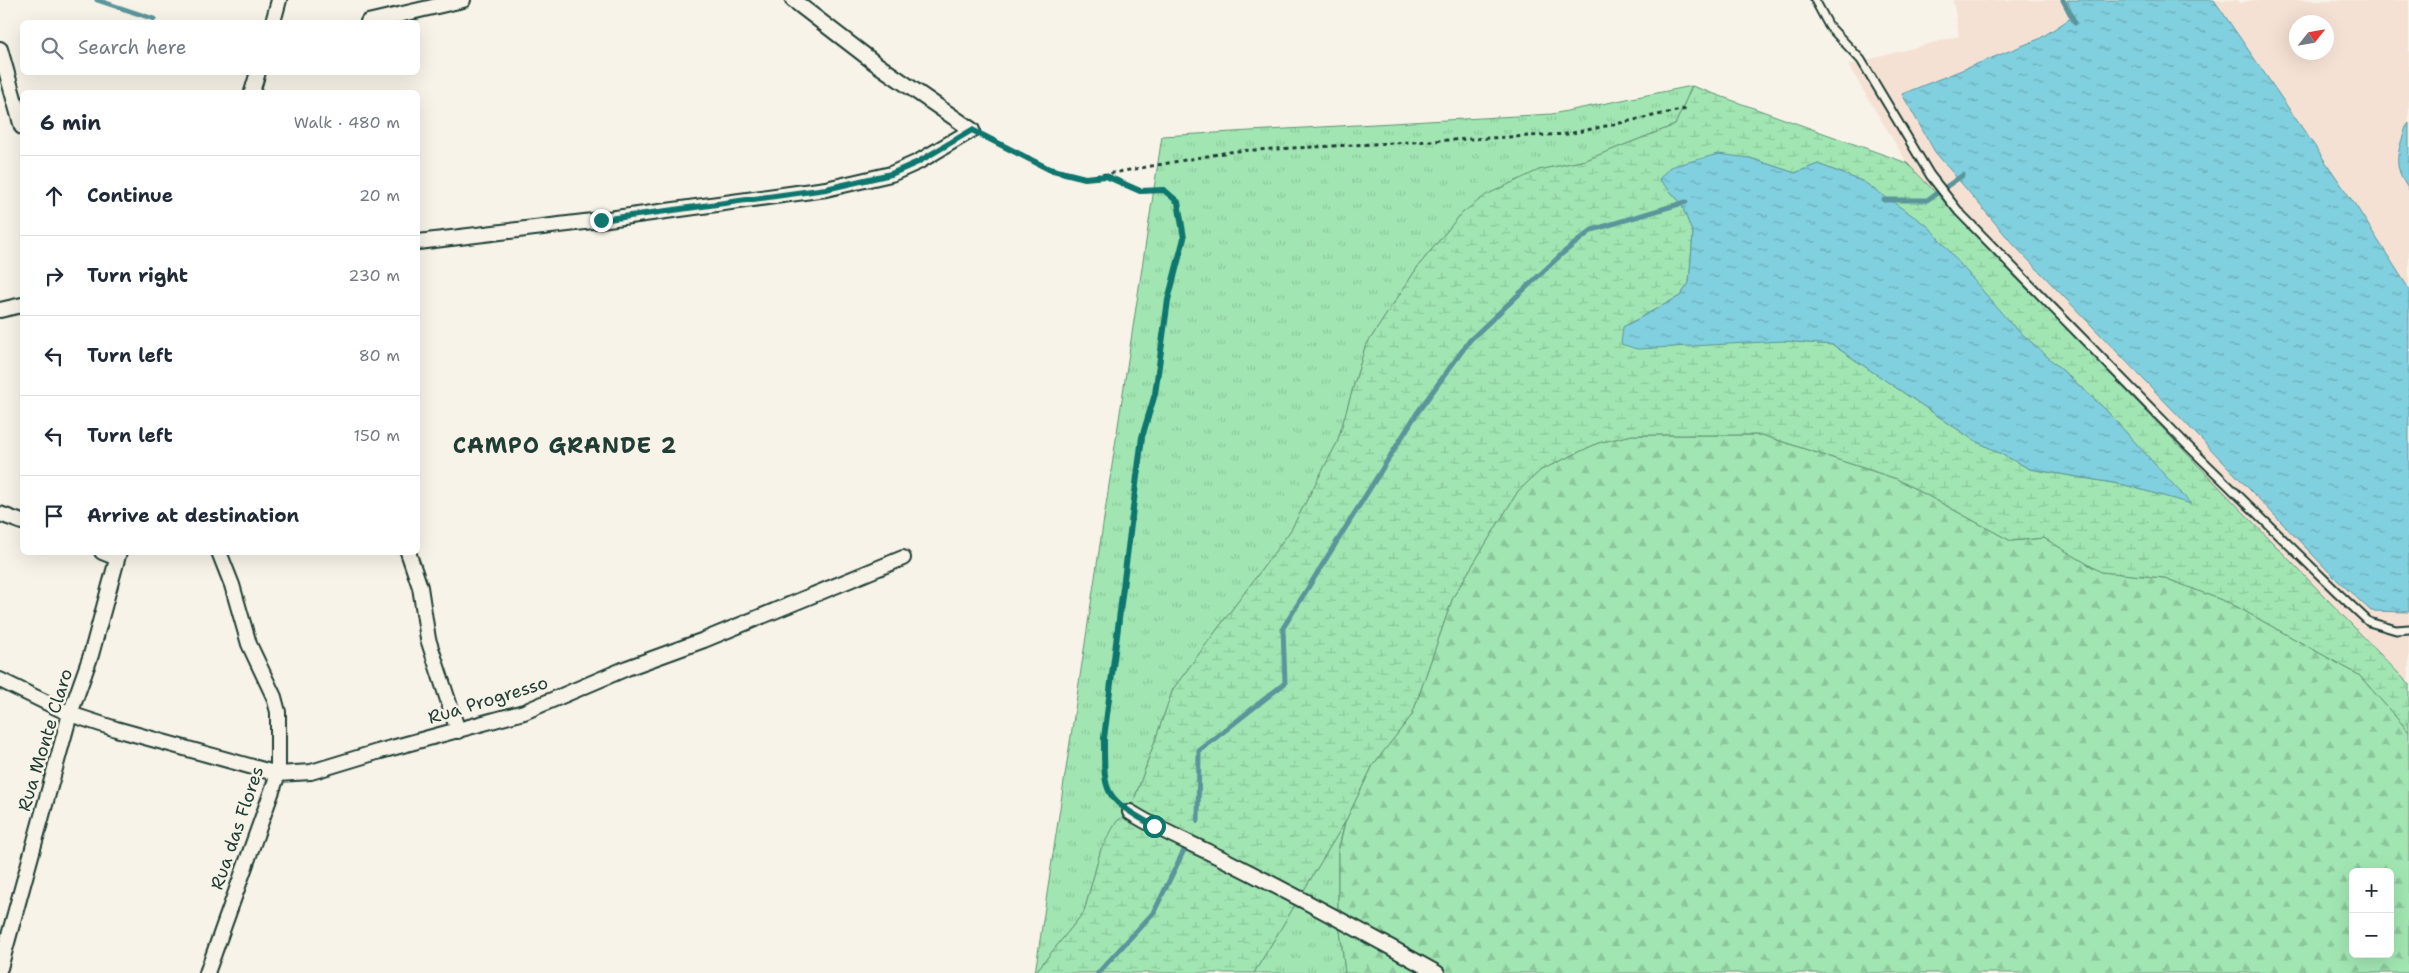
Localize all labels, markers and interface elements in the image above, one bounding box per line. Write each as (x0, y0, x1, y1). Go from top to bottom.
north arrow (2289, 15, 2334, 60)
search box (20, 20, 420, 75)
icon: search (38, 34, 66, 62)
text: Search here (78, 35, 187, 60)
text: 6 min (40, 109, 101, 137)
text: Walk · 480 m (294, 112, 400, 133)
icon: ahead (40, 182, 68, 210)
text: Continue (87, 183, 173, 208)
text: 20 m (359, 185, 400, 206)
route end (590, 209, 613, 232)
icon: right (40, 262, 68, 290)
text: Turn right (87, 263, 188, 288)
text: 230 m (348, 265, 400, 286)
icon: left (40, 342, 68, 370)
text: Turn left (87, 343, 173, 368)
text: 80 m (359, 345, 400, 366)
icon: left (40, 422, 68, 450)
text: Turn left (87, 423, 173, 448)
text: 150 m (353, 425, 400, 446)
district label: CAMPO GRANDE 2 (453, 431, 677, 460)
icon: arrive (40, 502, 68, 530)
text: Arrive at destination (87, 503, 299, 528)
street label: Rua Monte Claro (12, 666, 78, 814)
street label: Rua Progresso (425, 670, 551, 730)
street label: Rua das Flores (205, 763, 269, 893)
route start (1143, 815, 1166, 838)
map controls (2349, 868, 2394, 958)
button: + (2349, 868, 2394, 913)
button: − (2349, 913, 2394, 958)

